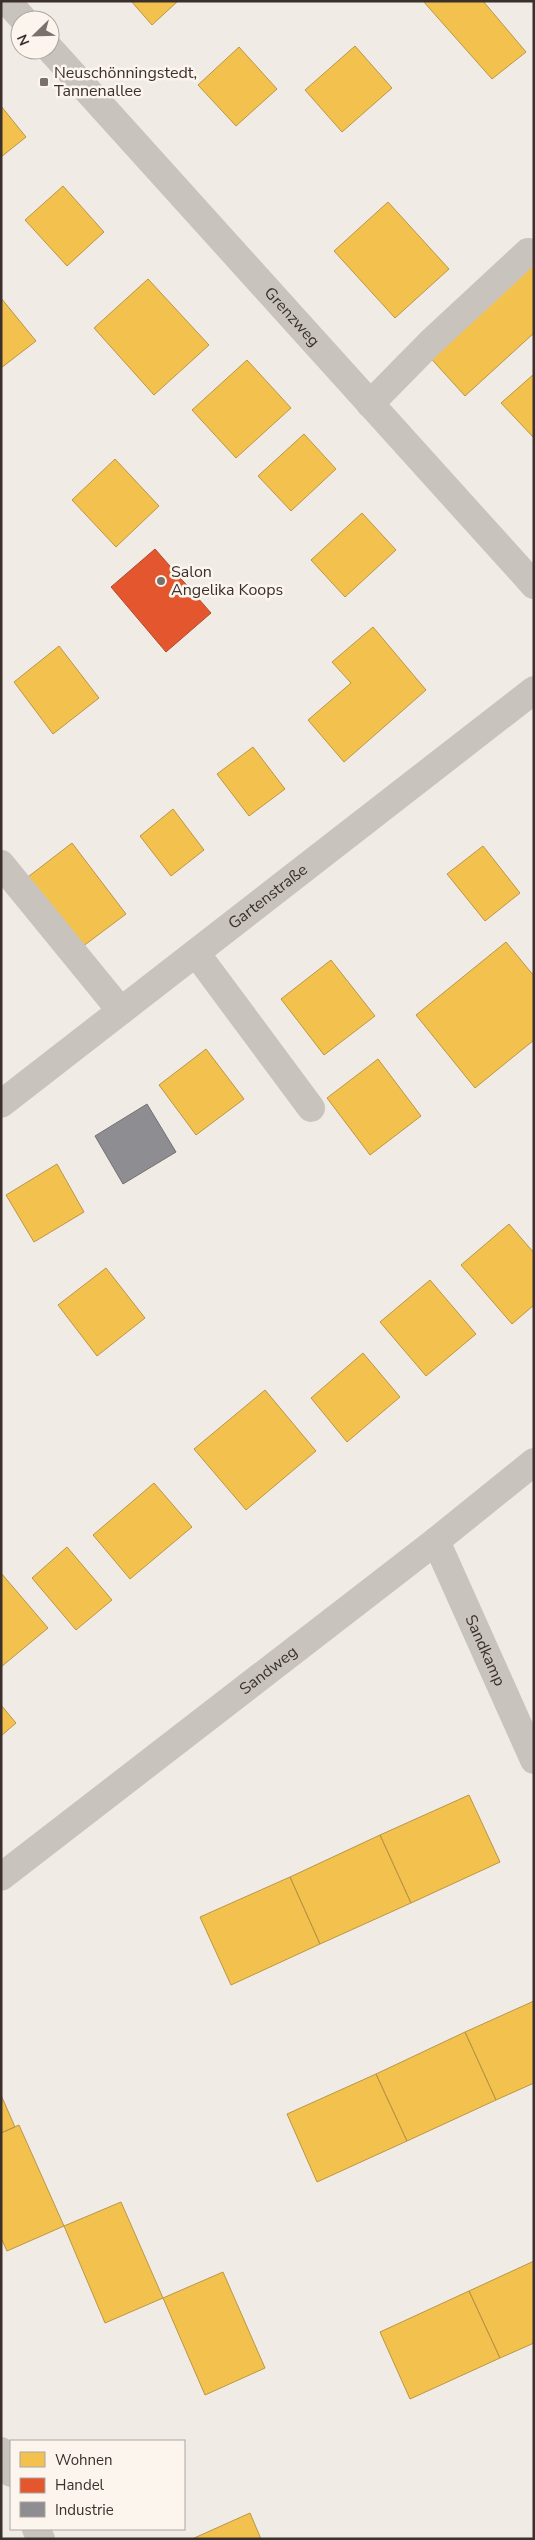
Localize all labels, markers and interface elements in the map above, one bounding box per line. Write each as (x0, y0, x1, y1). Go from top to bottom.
north arrow (10, 10, 60, 60)
text: N (13, 31, 34, 48)
place label: Neuschönningstedt, Tannenallee (54, 62, 197, 102)
marker: Neuschönningstedt, Tannenallee (38, 76, 50, 88)
street label: Grenzweg (259, 282, 325, 352)
place label: Salon Angelika Koops (171, 561, 283, 601)
marker: Salon Angelika Koops (155, 575, 167, 587)
street label: Gartenstraße (224, 859, 312, 935)
street label: Sandkamp (459, 1611, 511, 1690)
street label: Sandweg (235, 1641, 302, 1700)
legend (10, 2440, 185, 2530)
text: Wohnen (55, 2450, 113, 2470)
text: Handel (55, 2475, 105, 2495)
text: Industrie (55, 2500, 114, 2520)

